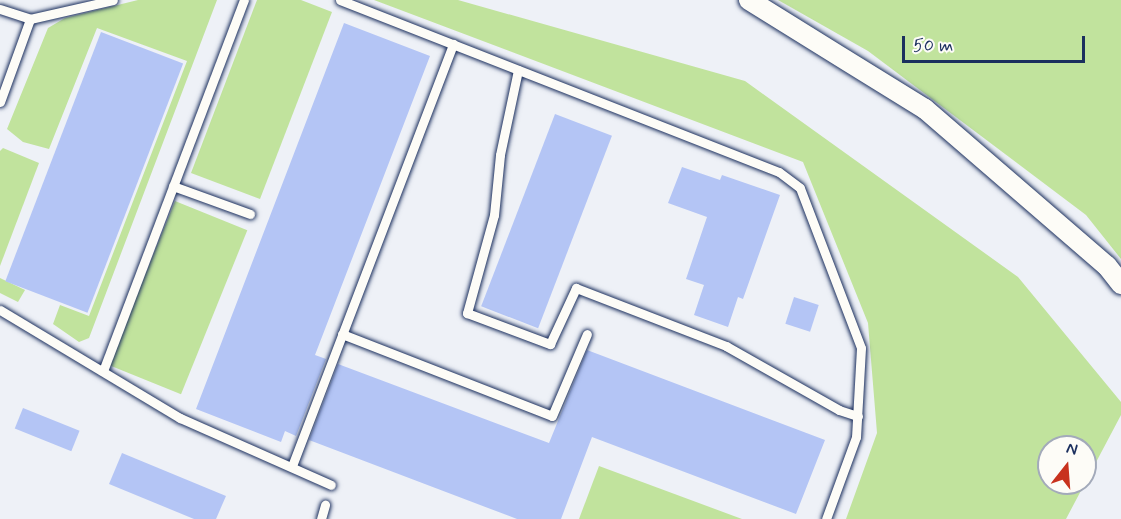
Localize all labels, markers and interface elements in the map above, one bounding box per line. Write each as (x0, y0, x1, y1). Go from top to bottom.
scale bar (905, 24, 1088, 62)
text: 50 m (913, 34, 953, 58)
north arrow (1037, 435, 1097, 495)
text: N (1064, 438, 1080, 461)

